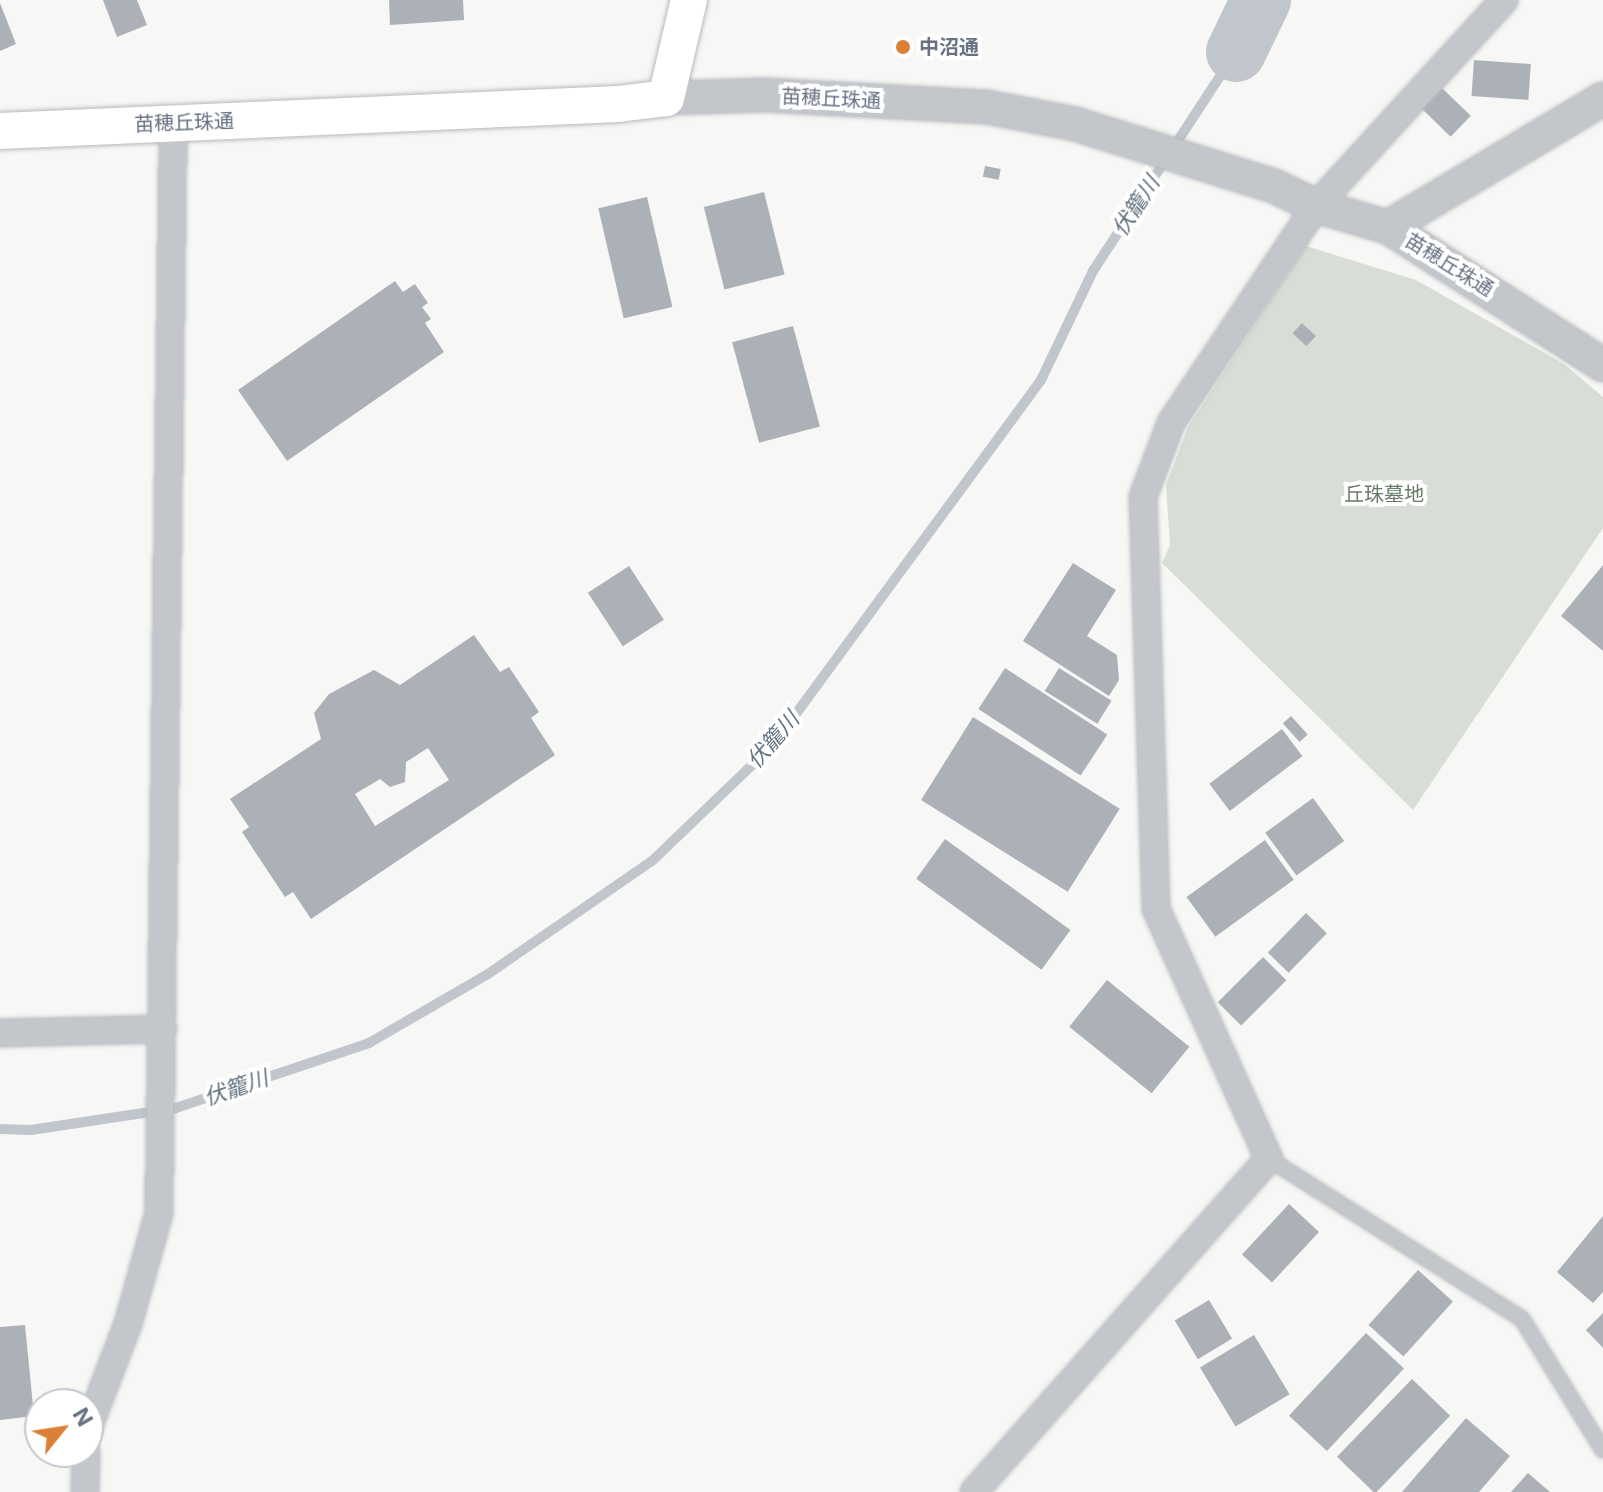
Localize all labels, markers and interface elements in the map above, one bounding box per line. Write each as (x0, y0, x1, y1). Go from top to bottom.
place label: 中沼通 (919, 35, 979, 59)
marker: 中沼通 (894, 38, 912, 56)
street label: 苗穂丘珠通 (780, 84, 882, 114)
street label: 苗穂丘珠通 (134, 109, 234, 137)
water label: 伏籠川 (1107, 171, 1165, 241)
street label: 苗穂丘珠通 (1400, 228, 1498, 302)
park label: 丘珠墓地 (1344, 482, 1424, 506)
water label: 伏籠川 (741, 706, 805, 774)
water label: 伏籠川 (201, 1065, 271, 1111)
north arrow (24, 1388, 104, 1468)
text: N (68, 1403, 99, 1431)

